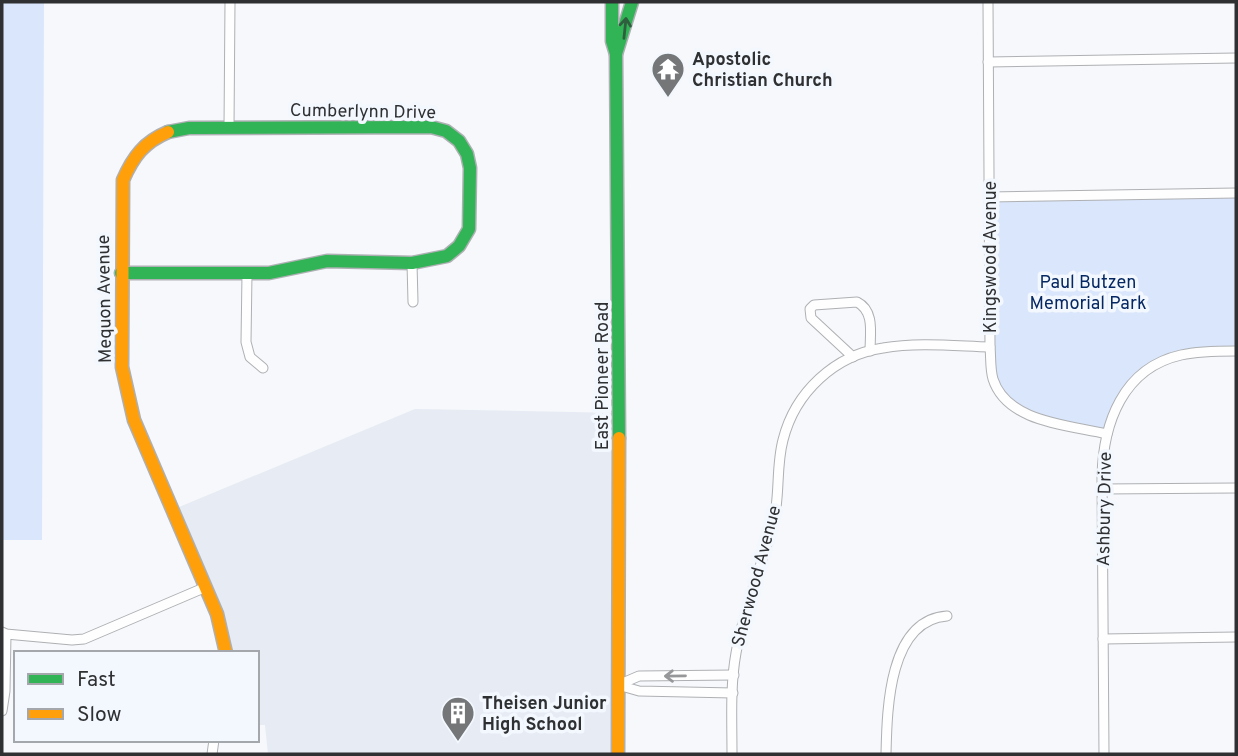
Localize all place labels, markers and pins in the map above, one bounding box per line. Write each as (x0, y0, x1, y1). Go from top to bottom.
place label: Apostolic Christian Church (692, 49, 833, 93)
temple icon: Apostolic Christian Church (649, 50, 687, 99)
place label: Theisen Junior High School (482, 693, 607, 737)
building icon: Theisen Junior High School (439, 694, 477, 743)

